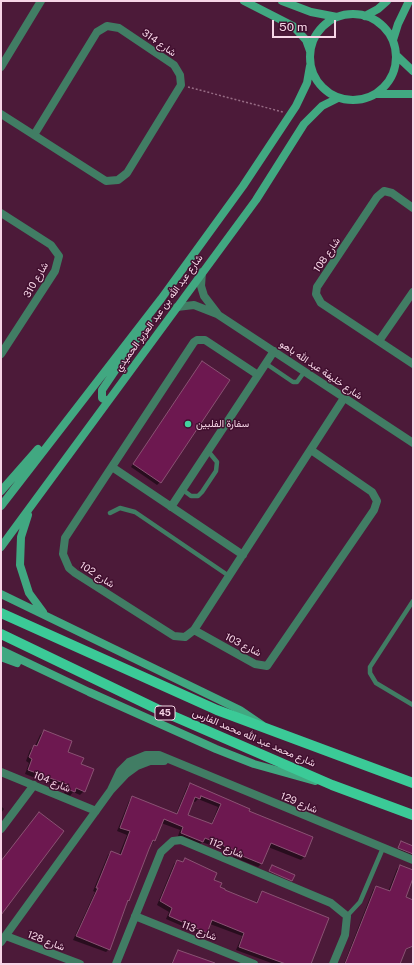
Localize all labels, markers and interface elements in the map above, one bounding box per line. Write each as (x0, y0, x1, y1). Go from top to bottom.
scale bar (274, 12, 338, 38)
text: 50 m (279, 20, 307, 34)
street label: شارع 314 (140, 27, 178, 59)
street label: شارع 108 (311, 235, 343, 275)
street label: شارع عبد الله بن عبد العزيز الحميدي (113, 252, 205, 374)
street label: شارع 310 (21, 260, 51, 300)
street label: شارع خليفة عبد الله باهو (277, 338, 365, 402)
place label: سفارة الفلبين (196, 418, 249, 430)
marker: سفارة الفلبين (183, 419, 193, 429)
street label: شارع 102 (78, 559, 116, 591)
street label: شارع 103 (223, 631, 263, 659)
road number: 45 (155, 706, 175, 720)
street label: شارع محمد عبد الله محمد الفارس (191, 707, 317, 769)
street label: شارع 104 (32, 769, 72, 795)
street label: شارع 129 (279, 790, 319, 816)
street label: شارع 112 (207, 835, 245, 861)
street label: شارع 113 (180, 919, 218, 943)
street label: شارع 128 (26, 928, 66, 954)

